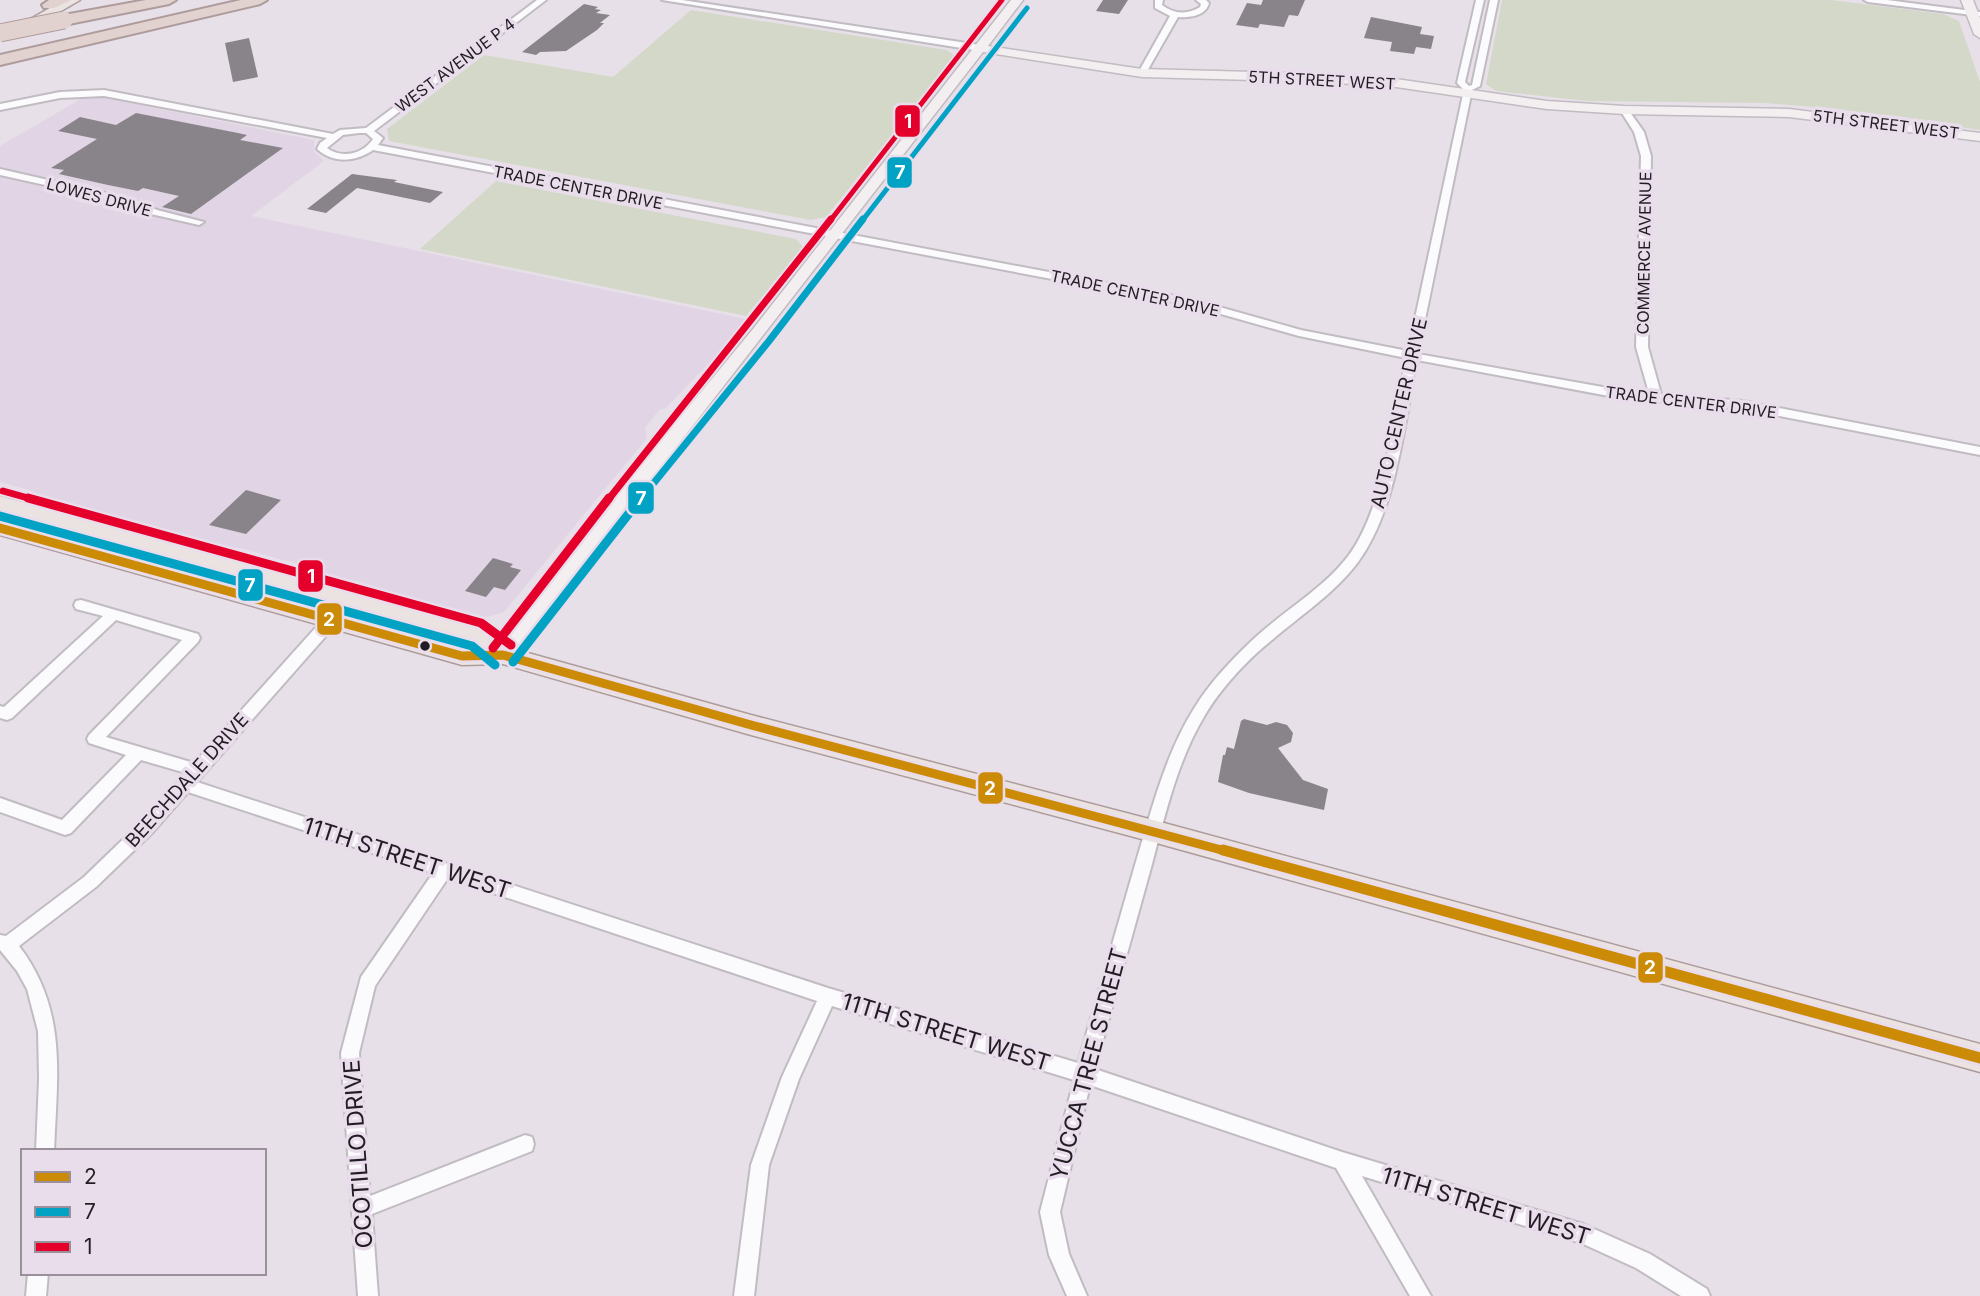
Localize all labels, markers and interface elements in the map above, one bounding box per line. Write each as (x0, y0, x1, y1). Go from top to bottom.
street label: WEST AVENUE P 4 (391, 14, 519, 116)
street label: 5TH STREET WEST (1248, 66, 1396, 94)
line badge: 1 (894, 104, 921, 138)
street label: 5TH STREET WEST (1812, 105, 1960, 143)
text: 1 (904, 110, 912, 133)
line badge: 7 (886, 156, 913, 189)
street label: TRADE CENTER DRIVE (492, 161, 664, 213)
text: 7 (894, 161, 906, 184)
street label: COMMERCE AVENUE (1633, 171, 1655, 335)
street label: LOWES DRIVE (44, 173, 154, 221)
street label: TRADE CENTER DRIVE (1049, 265, 1221, 321)
street label: AUTO CENTER DRIVE (1366, 315, 1432, 511)
street label: TRADE CENTER DRIVE (1604, 382, 1778, 422)
line badge: 7 (627, 481, 655, 515)
text: 7 (635, 487, 647, 510)
line badge: 1 (297, 559, 324, 593)
text: 1 (307, 565, 315, 588)
line badge: 7 (237, 568, 264, 602)
text: 7 (244, 574, 256, 597)
line badge: 2 (316, 602, 343, 636)
text: 2 (323, 608, 335, 631)
unlabelled marker (418, 639, 432, 653)
street label: BEECHDALE DRIVE (121, 708, 253, 852)
line badge: 2 (977, 771, 1004, 805)
text: 2 (984, 777, 996, 800)
street label: 11TH STREET WEST (300, 811, 514, 905)
street label: YUCCA TREE STREET (1045, 945, 1133, 1183)
line badge: 2 (1637, 951, 1664, 984)
text: 2 (1644, 956, 1656, 979)
street label: 11TH STREET WEST (838, 987, 1054, 1077)
street label: OCOTILLO DRIVE (337, 1059, 379, 1249)
legend (21, 1149, 266, 1275)
street label: 11TH STREET WEST (1378, 1161, 1594, 1251)
text: 2 (84, 1164, 97, 1189)
text: 7 (84, 1199, 96, 1224)
text: 1 (84, 1234, 93, 1259)

